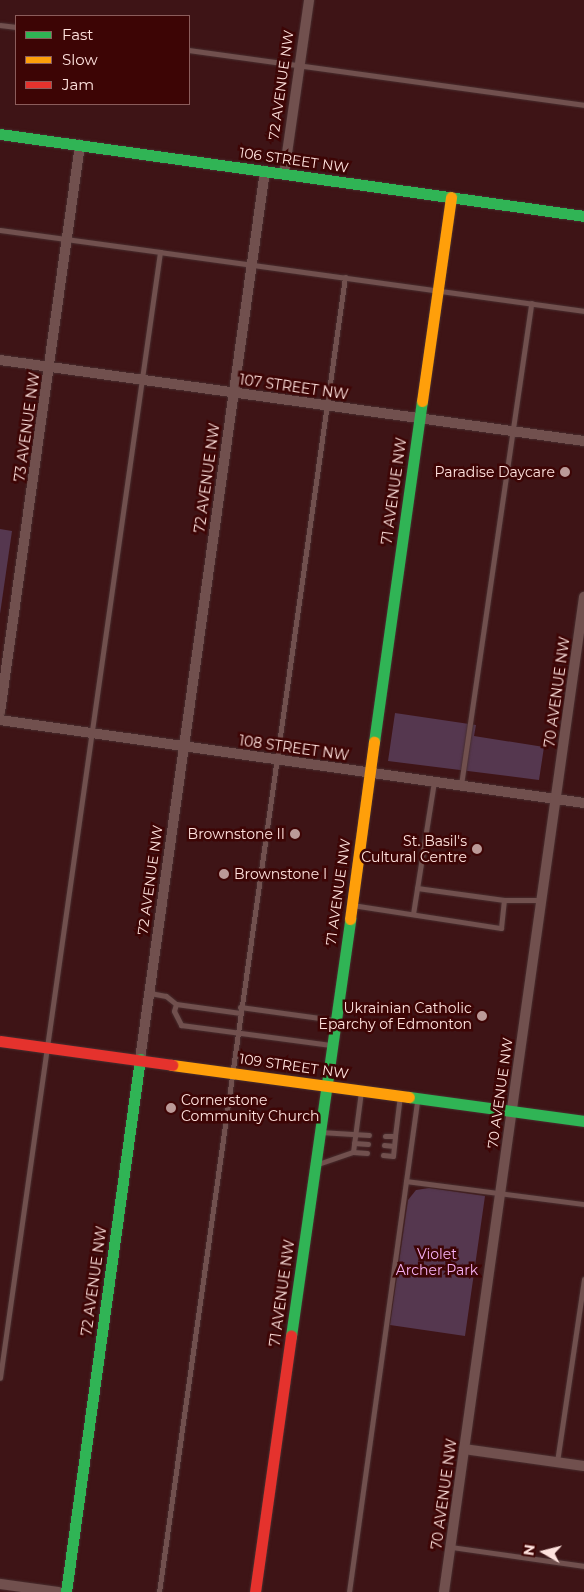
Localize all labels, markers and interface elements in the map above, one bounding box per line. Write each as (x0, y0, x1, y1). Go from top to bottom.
legend (15, 15, 190, 105)
text: Fast (62, 25, 93, 44)
street label: 72 AVENUE NW (265, 29, 297, 141)
text: Slow (62, 50, 98, 69)
text: Jam (62, 75, 94, 94)
street label: 106 STREET NW (238, 144, 350, 176)
street label: 73 AVENUE NW (11, 371, 43, 483)
street label: 107 STREET NW (238, 371, 350, 403)
street label: 72 AVENUE NW (191, 422, 223, 534)
street label: 71 AVENUE NW (378, 436, 410, 546)
place label: Paradise Daycare (434, 464, 555, 480)
marker: Paradise Daycare (559, 466, 571, 478)
street label: 70 AVENUE NW (541, 636, 573, 748)
street label: 108 STREET NW (238, 732, 350, 764)
street label: 72 AVENUE NW (134, 824, 166, 936)
place label: Brownstone II (188, 826, 285, 842)
marker: Brownstone II (289, 828, 301, 840)
place label: St. Basil's Cultural Centre (361, 833, 467, 866)
street label: 71 AVENUE NW (322, 837, 354, 947)
marker: St. Basil's Cultural Centre (471, 843, 483, 855)
place label: Brownstone I (234, 866, 327, 882)
marker: Brownstone I (218, 868, 230, 880)
place label: Ukrainian Catholic Eparchy of Edmonton (319, 1000, 472, 1032)
marker: Ukrainian Catholic Eparchy of Edmonton (476, 1010, 488, 1022)
street label: 70 AVENUE NW (484, 1037, 516, 1149)
street label: 109 STREET NW (238, 1050, 350, 1082)
place label: Cornerstone Community Church (181, 1092, 320, 1124)
marker: Cornerstone Community Church (165, 1102, 177, 1114)
street label: 72 AVENUE NW (78, 1225, 110, 1337)
street label: 71 AVENUE NW (266, 1238, 298, 1348)
park label: Violet Archer Park (396, 1246, 478, 1278)
street label: 70 AVENUE NW (428, 1438, 460, 1550)
north arrow (519, 1527, 569, 1577)
text: N (519, 1543, 539, 1557)

